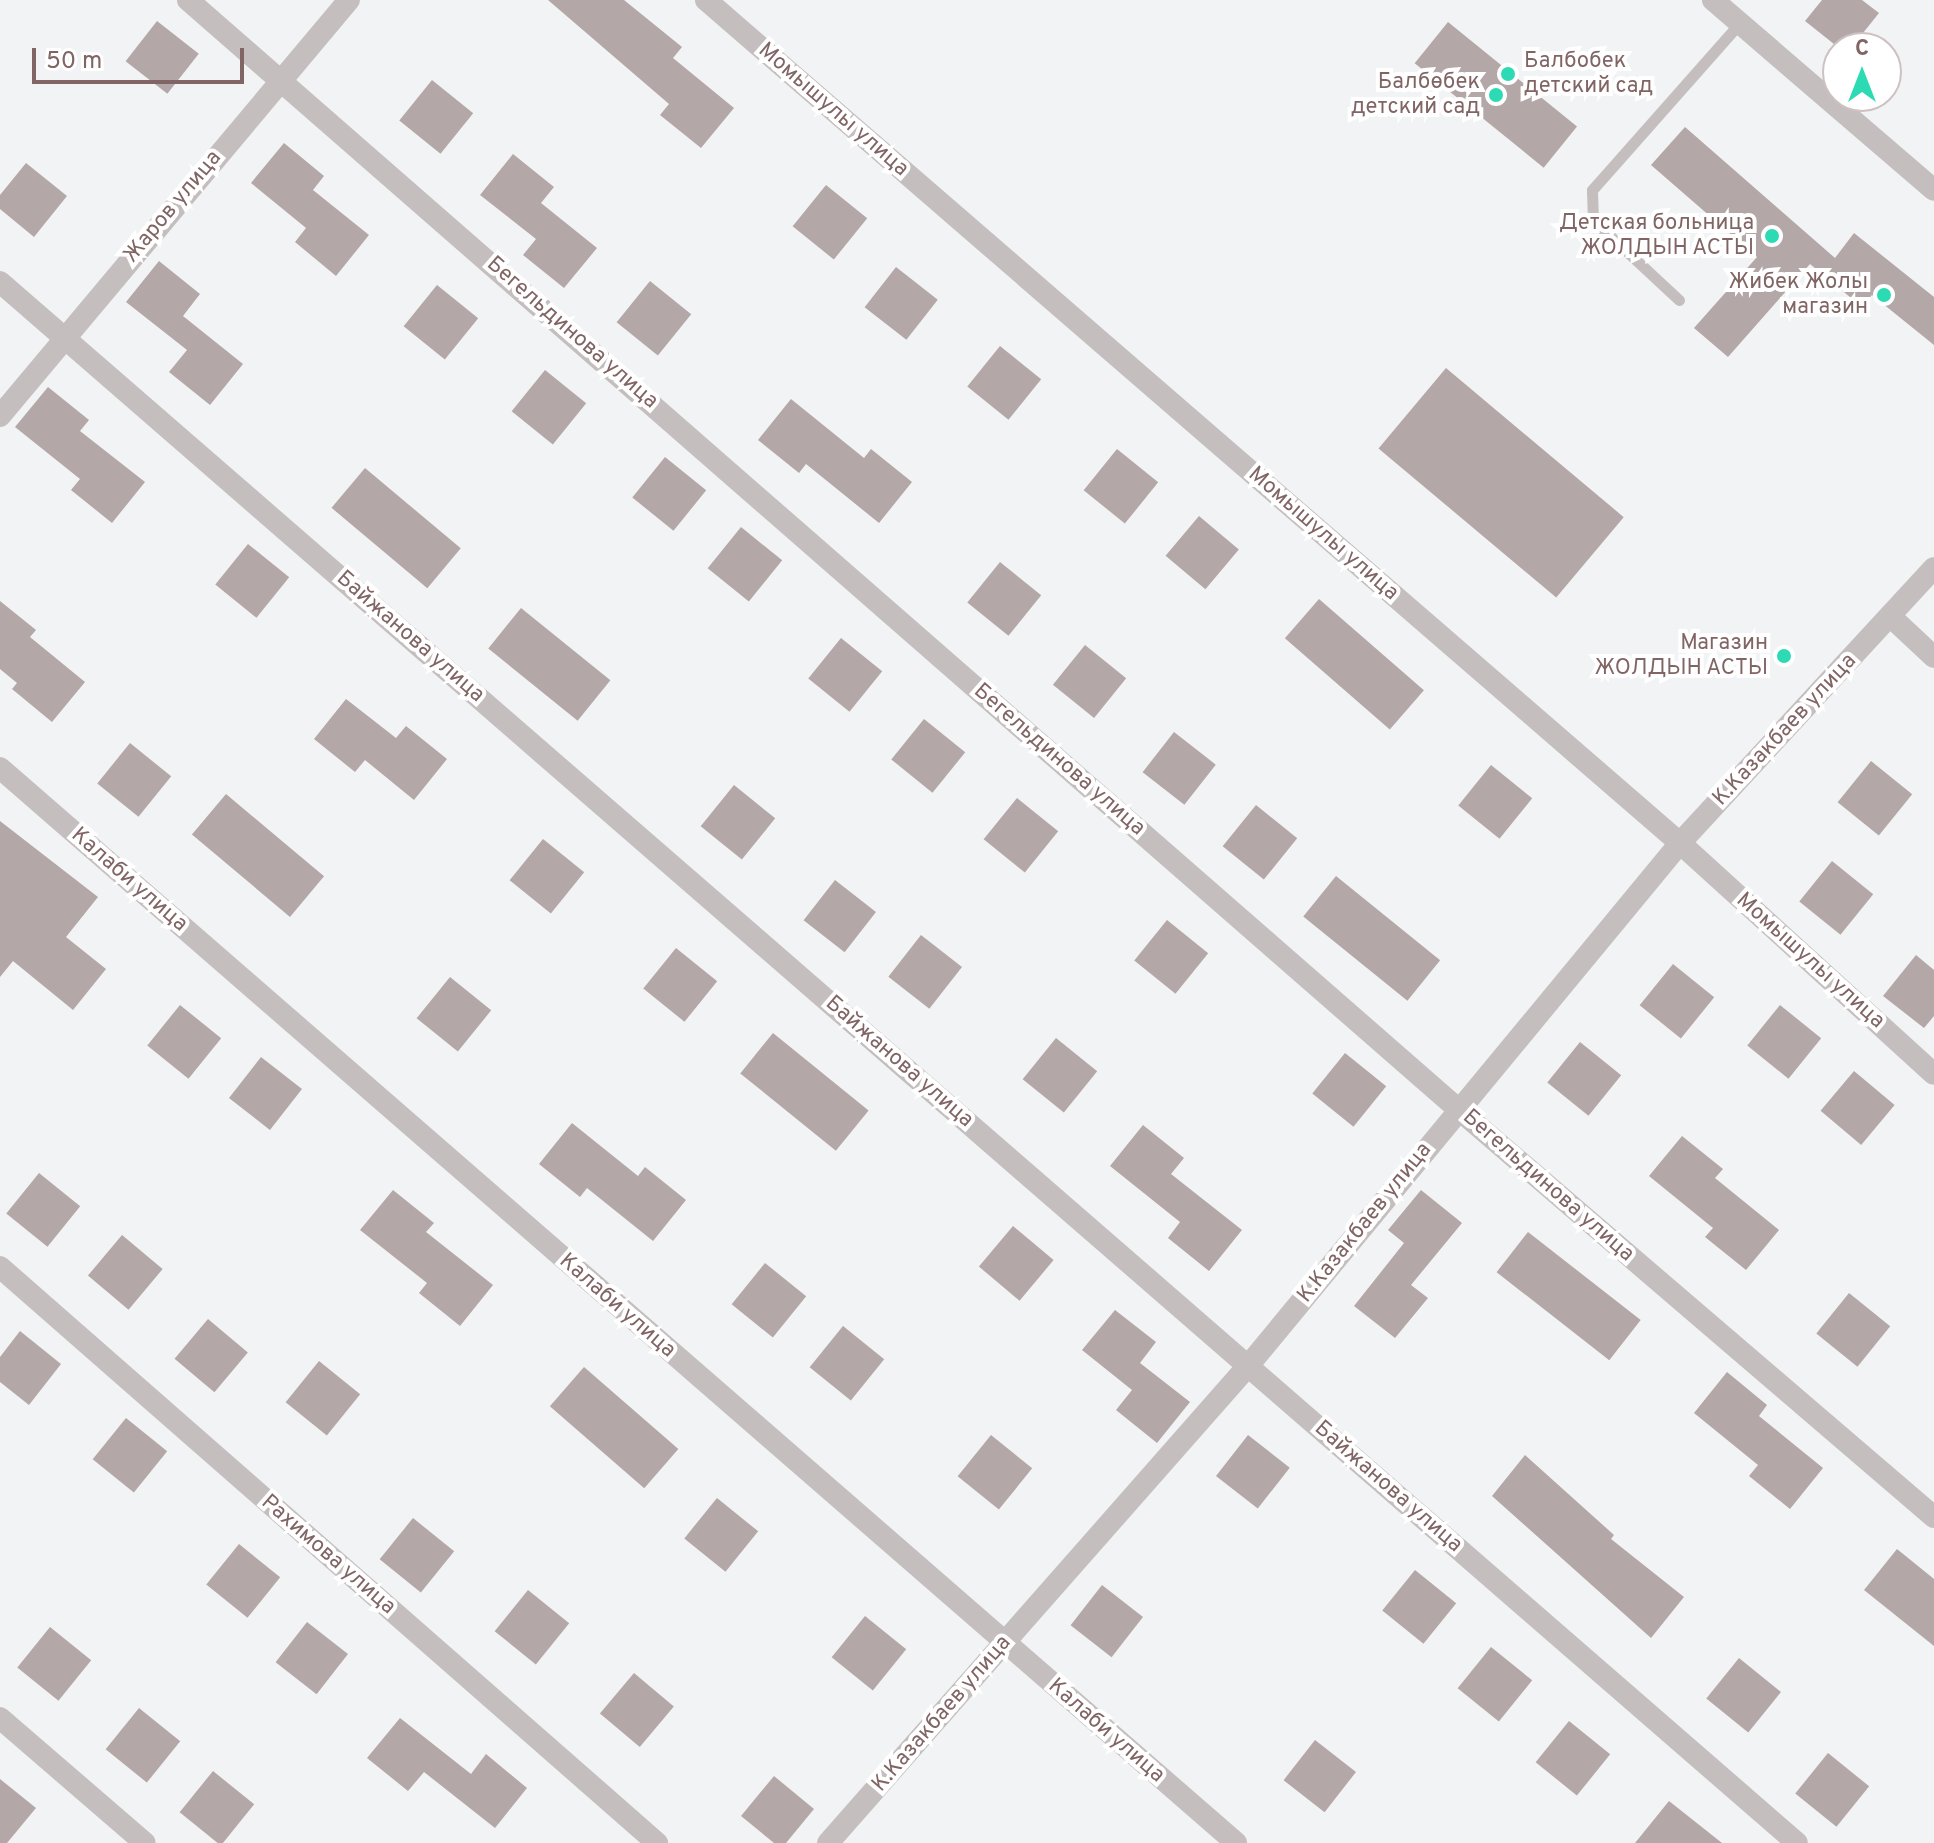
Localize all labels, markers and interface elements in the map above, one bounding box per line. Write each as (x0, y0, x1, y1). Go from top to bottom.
scale bar (36, 32, 248, 82)
north arrow (1822, 32, 1902, 112)
text: С (1855, 36, 1869, 63)
street label: Момышулы улица (752, 37, 914, 183)
text: 50 m (46, 47, 102, 77)
place label: Балбобек детский сад (1524, 48, 1653, 100)
marker: Балбобек детский сад (1499, 65, 1517, 83)
place label: Балбөбек детский сад (1351, 69, 1480, 120)
marker: Балбөбек детский сад (1487, 86, 1505, 104)
street label: Жаров улица (118, 146, 228, 268)
place label: Детская больница ЖОЛДЫН АСТЫ (1559, 210, 1754, 262)
marker: Детская больница ЖОЛДЫН АСТЫ (1761, 225, 1783, 247)
street label: Бегельдинова улица (481, 251, 663, 415)
place label: Жибек Жолы магазин (1729, 269, 1868, 320)
marker: Жибек Жолы магазин (1875, 286, 1893, 304)
street label: Момышулы улица (1242, 461, 1404, 607)
street label: Байжанова улица (330, 565, 490, 709)
place label: Магазин ЖОЛДЫН АСТЫ (1594, 630, 1768, 682)
marker: Магазин ЖОЛДЫН АСТЫ (1775, 647, 1793, 665)
street label: К.Казакбаев улица (1708, 648, 1862, 812)
street label: Бегельдинова улица (968, 678, 1150, 842)
street label: Калаби улица (65, 822, 193, 938)
street label: Момышулы улица (1730, 887, 1890, 1035)
street label: Байжанова улица (819, 990, 979, 1134)
street label: Бегельдинова улица (1457, 1104, 1639, 1268)
street label: К.Казакбаев улица (1292, 1138, 1438, 1308)
street label: Калаби улица (553, 1248, 681, 1364)
street label: Байжанова улица (1308, 1415, 1468, 1559)
street label: Рахимова улица (255, 1489, 401, 1621)
street label: К.Казакбаев улица (867, 1630, 1017, 1798)
street label: Калаби улица (1042, 1673, 1170, 1789)

